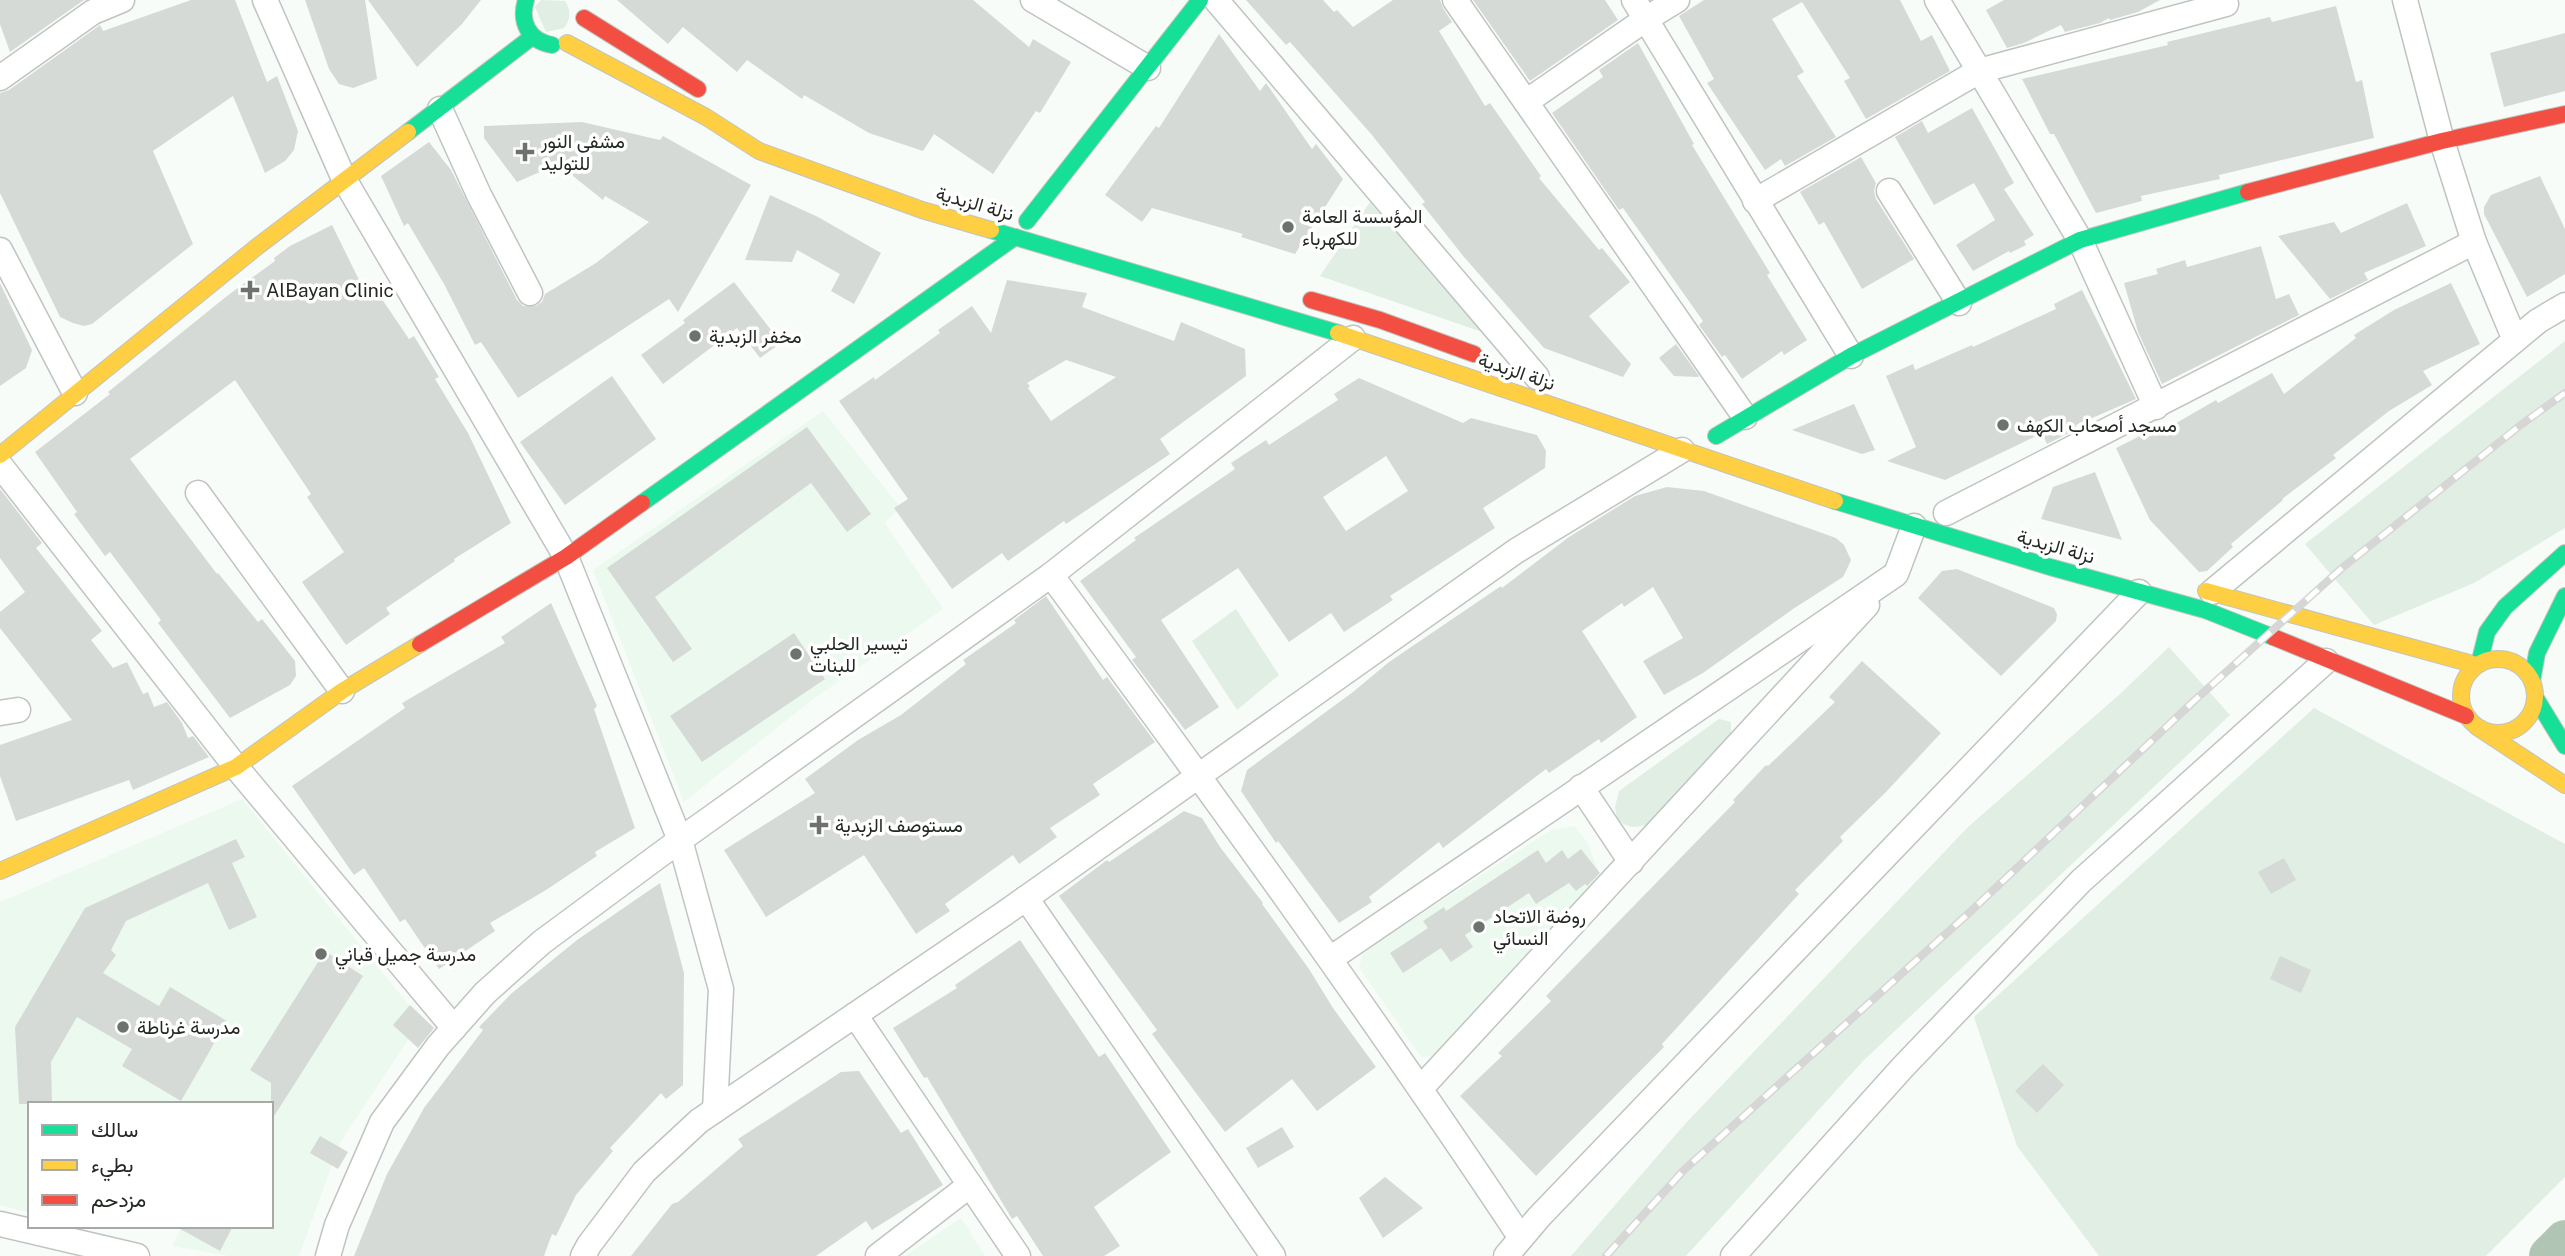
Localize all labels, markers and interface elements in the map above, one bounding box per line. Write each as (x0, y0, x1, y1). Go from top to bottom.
place label: مشفى النور للتوليد (540, 130, 625, 175)
marker: مشفى النور للتوليد (515, 142, 535, 162)
street label: نزلة الزبدية (933, 181, 1016, 226)
place label: المؤسسة العامة للكهرباء (1302, 205, 1422, 250)
marker: المؤسسة العامة للكهرباء (1280, 219, 1296, 235)
place label: AlBayan Clinic (266, 279, 394, 301)
marker: AlBayan Clinic (240, 280, 260, 300)
place label: مخفر الزبدية (709, 325, 802, 348)
marker: مخفر الزبدية (687, 328, 703, 344)
street label: نزلة الزبدية (1475, 348, 1558, 395)
place label: مسجد أصحاب الكهف (2017, 414, 2177, 437)
marker: مسجد أصحاب الكهف (1995, 417, 2011, 433)
street label: نزلة الزبدية (2014, 524, 2097, 569)
place label: تيسير الحلبي للبنات (810, 632, 908, 677)
marker: تيسير الحلبي للبنات (788, 646, 804, 662)
place label: مستوصف الزبدية (835, 814, 963, 837)
marker: مستوصف الزبدية (809, 815, 829, 835)
place label: روضة الاتحاد النسائي (1493, 905, 1586, 954)
marker: روضة الاتحاد النسائي (1471, 919, 1487, 935)
place label: مدرسة جميل قباني (335, 943, 476, 970)
marker: مدرسة جميل قباني (313, 946, 329, 962)
place label: مدرسة غرناطة (137, 1016, 240, 1039)
marker: مدرسة غرناطة (115, 1019, 131, 1035)
legend (28, 1102, 273, 1228)
text: سالك (91, 1117, 138, 1142)
text: بطيء (91, 1152, 134, 1182)
text: مزدحم (91, 1187, 146, 1214)

